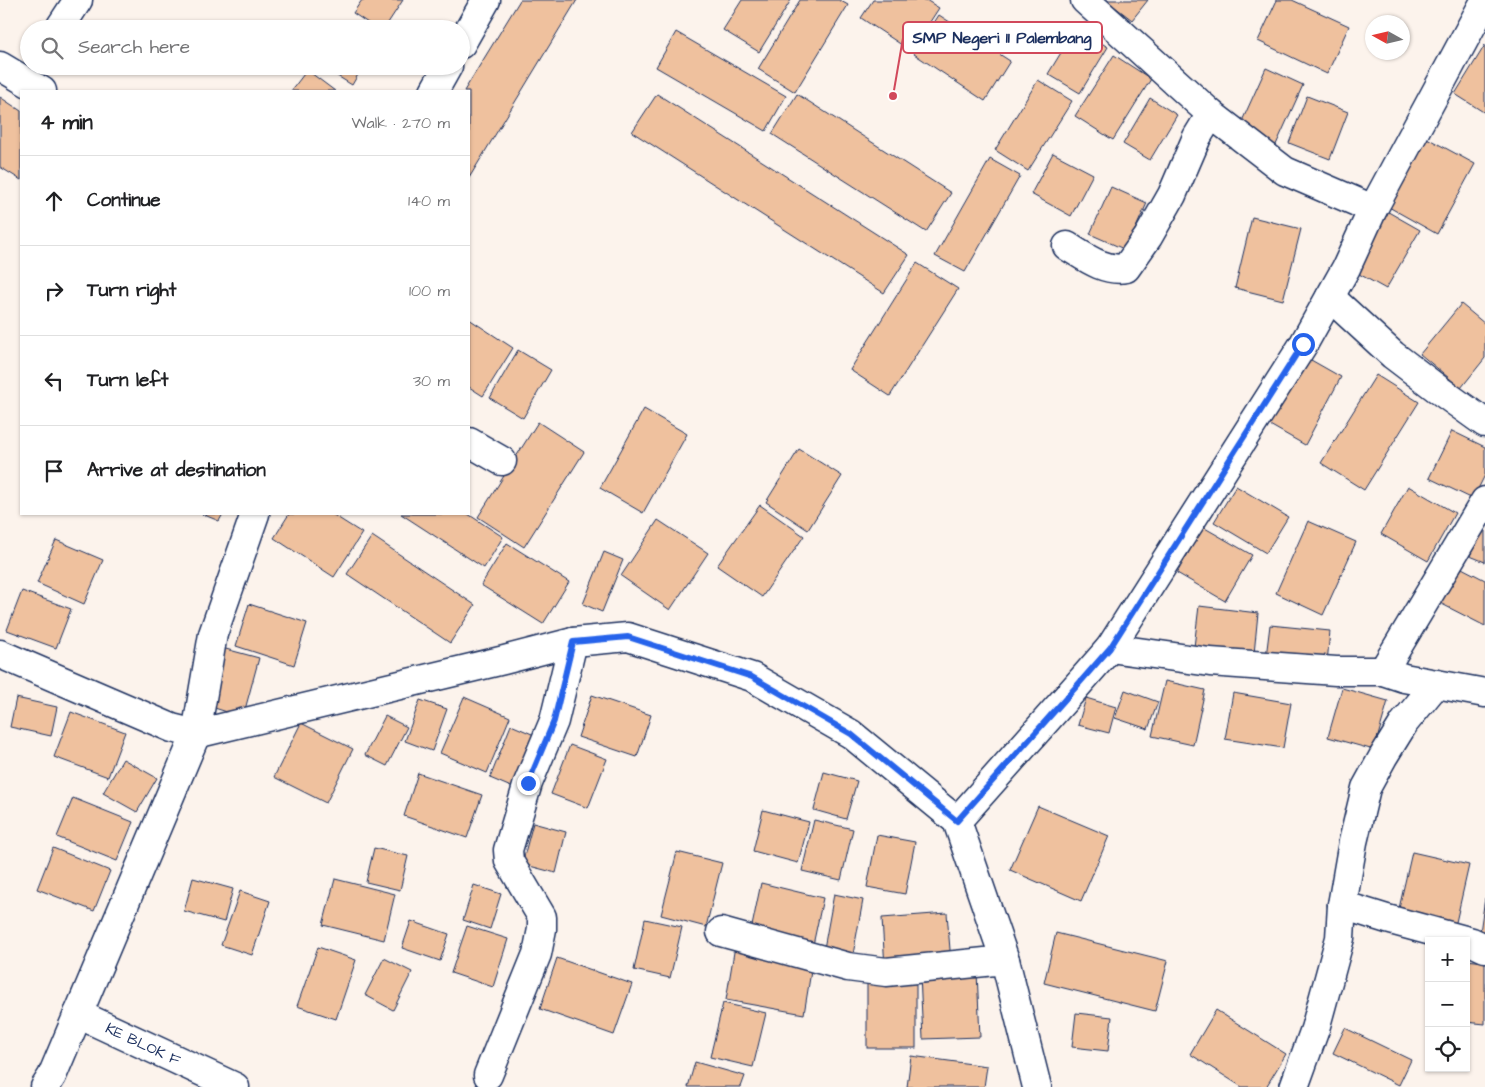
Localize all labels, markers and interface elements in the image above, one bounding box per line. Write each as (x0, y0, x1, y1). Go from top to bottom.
north arrow (1365, 15, 1410, 60)
search box (20, 20, 470, 75)
callout: SMP Negeri 11 Palembang (903, 22, 1102, 53)
text: SMP Negeri 11 Palembang (911, 27, 1092, 51)
icon: search (38, 34, 66, 62)
text: Search here (78, 34, 190, 61)
text: 4 min (40, 108, 93, 137)
text: Walk · 270 m (351, 112, 450, 134)
icon: ahead (40, 187, 68, 215)
text: Continue (87, 187, 161, 214)
text: 140 m (408, 190, 450, 212)
icon: right (40, 277, 68, 305)
text: Turn right (87, 277, 176, 304)
text: 100 m (409, 280, 450, 302)
route start (1292, 333, 1315, 356)
icon: left (40, 367, 68, 395)
text: Turn left (87, 367, 168, 394)
text: 30 m (413, 370, 450, 392)
icon: arrive (40, 457, 68, 485)
text: Arrive at destination (87, 457, 266, 484)
route end (517, 772, 540, 795)
map controls (1425, 937, 1470, 1072)
button: + (1425, 937, 1470, 982)
button: − (1425, 982, 1470, 1027)
street label: KE BLOK F (102, 1018, 184, 1071)
button: locate (1425, 1027, 1470, 1072)

